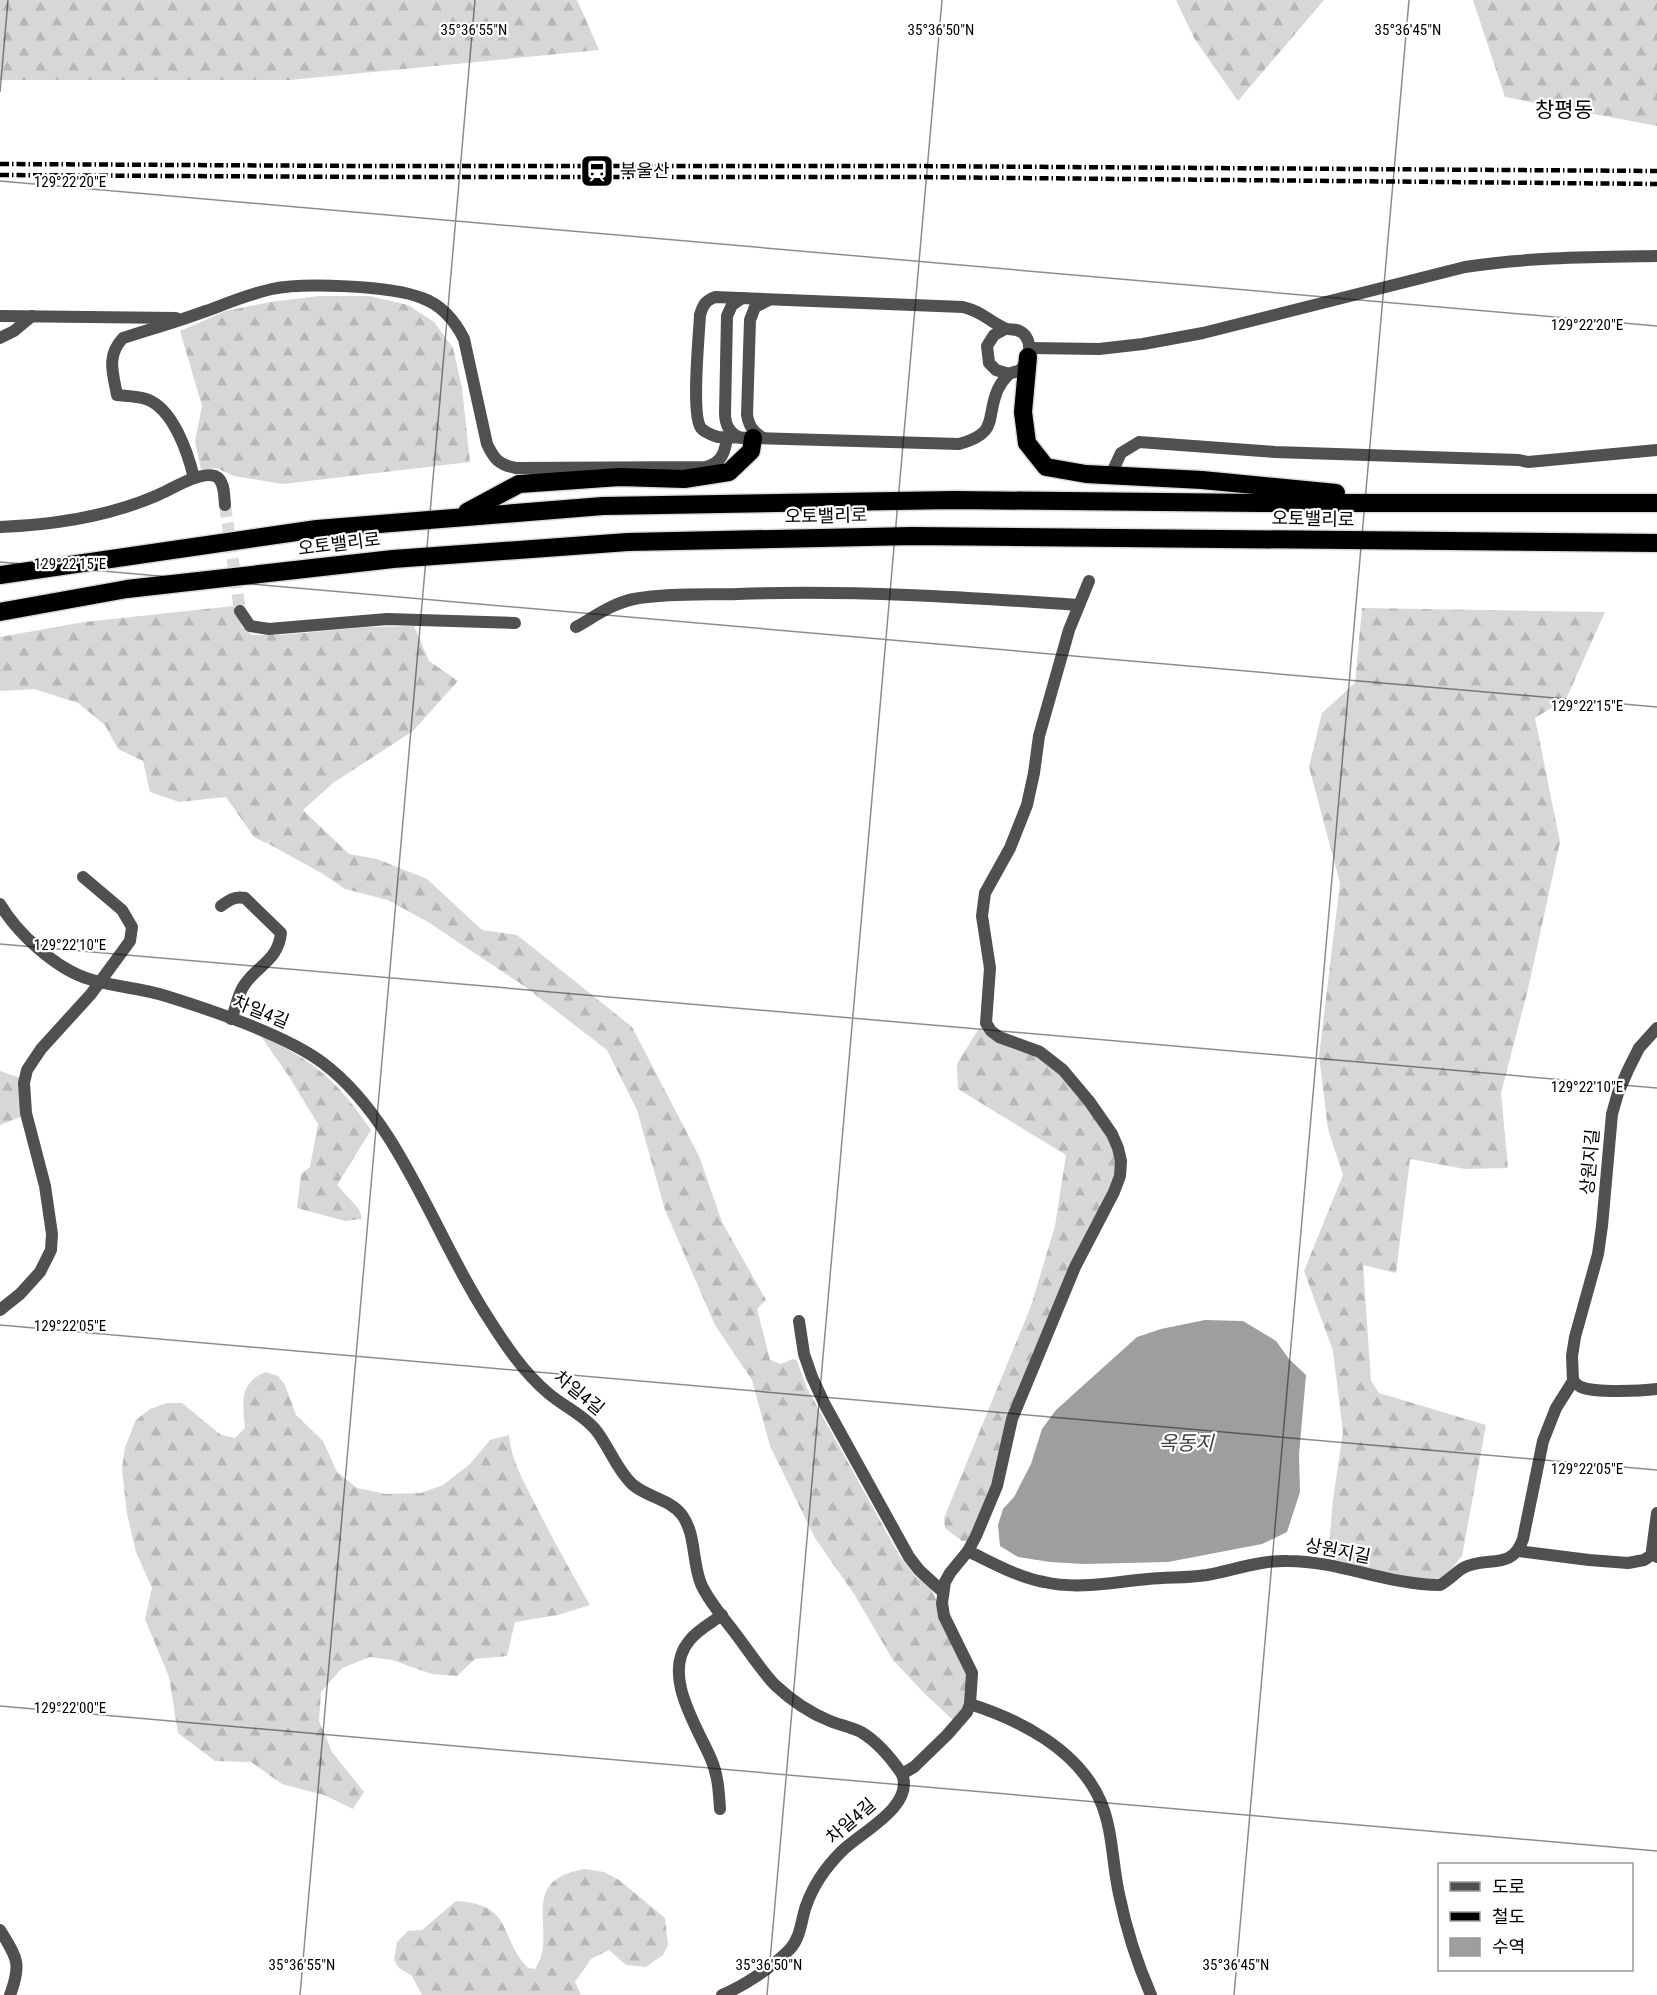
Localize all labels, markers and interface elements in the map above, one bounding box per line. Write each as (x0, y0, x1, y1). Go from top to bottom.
text: 35°36'55"N (441, 21, 507, 39)
text: 35°36'50"N (908, 21, 974, 39)
text: 35°36'45"N (1375, 21, 1441, 39)
district label: 창평동 (1535, 98, 1593, 122)
station icon: 북울산 (579, 153, 615, 189)
place label: 북울산 (620, 160, 670, 181)
text: 129°22'20"E (34, 173, 106, 191)
text: 129°22'20"E (1551, 316, 1623, 334)
street label: 오토밸리로 (784, 504, 868, 527)
street label: 오토밸리로 (1271, 507, 1355, 530)
street label: 오토밸리로 (297, 528, 381, 559)
text: 129°22'15"E (34, 555, 106, 573)
text: 129°22'15"E (1551, 697, 1623, 715)
text: 129°22'10"E (34, 936, 106, 954)
street label: 차일4길 (230, 991, 292, 1032)
text: 129°22'10"E (1551, 1078, 1623, 1096)
street label: 상원지길 (1576, 1128, 1603, 1196)
text: 129°22'05"E (34, 1317, 106, 1335)
street label: 차일4길 (550, 1366, 609, 1419)
water label: 옥동지 (1158, 1431, 1215, 1455)
text: 129°22'05"E (1551, 1460, 1623, 1478)
street label: 상원지길 (1304, 1534, 1373, 1567)
text: 129°22'00"E (34, 1699, 106, 1717)
street label: 차일4길 (822, 1793, 880, 1848)
legend (1438, 1863, 1633, 1971)
text: 도로 (1492, 1876, 1525, 1897)
text: 철도 (1492, 1906, 1525, 1927)
text: 수역 (1492, 1936, 1525, 1957)
text: 35°36'55"N (269, 1956, 335, 1974)
text: 35°36'50"N (736, 1956, 802, 1974)
text: 35°36'45"N (1203, 1956, 1269, 1974)

